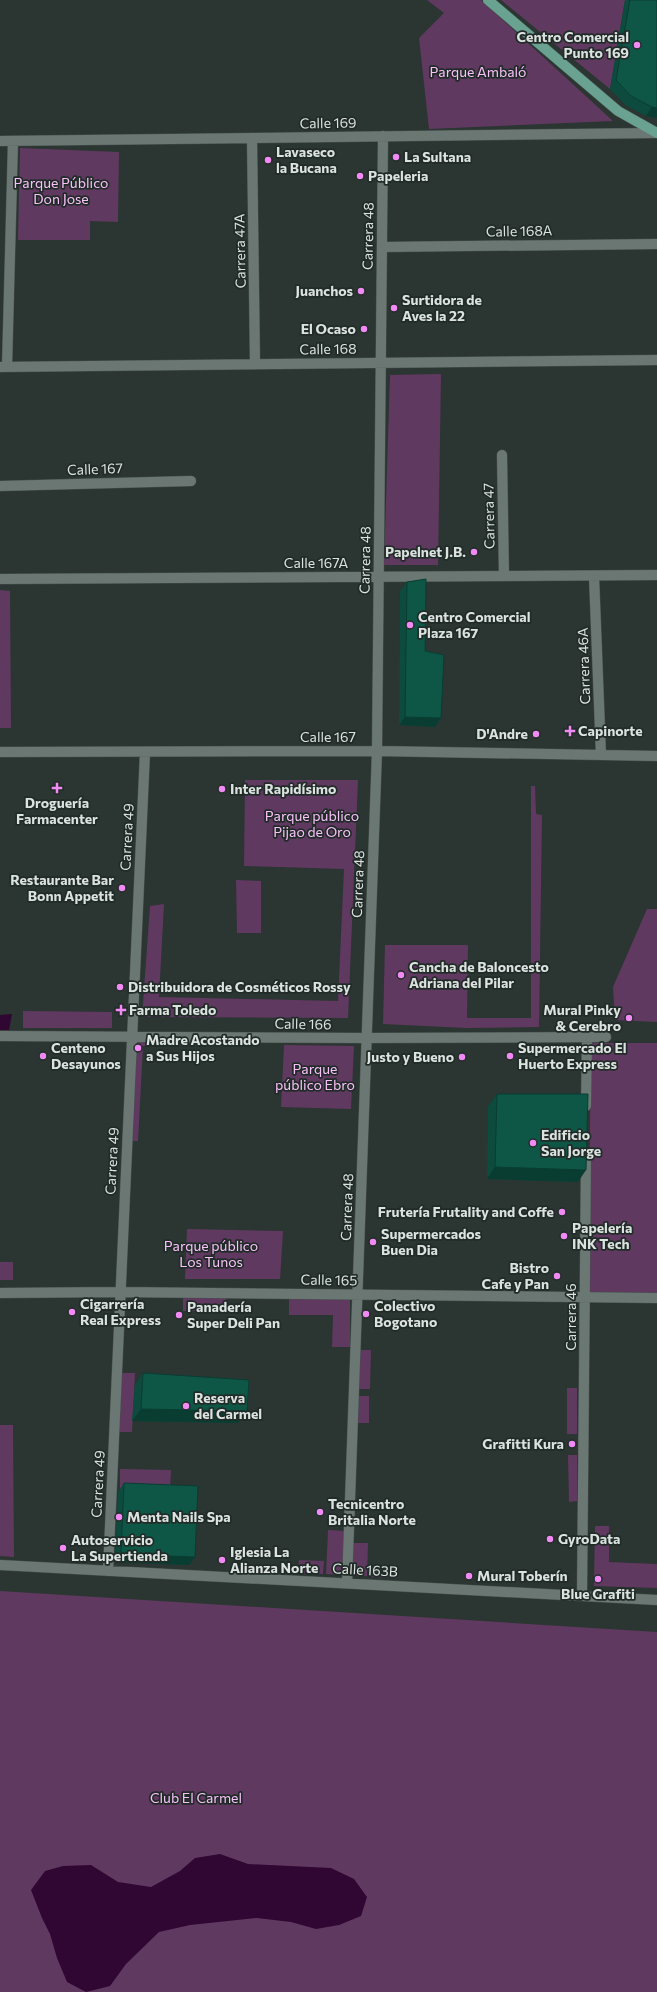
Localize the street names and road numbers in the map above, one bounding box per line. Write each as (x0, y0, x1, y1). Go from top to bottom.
street label: Calle 169 (299, 114, 357, 131)
street label: Carrera 48 (358, 202, 377, 270)
street label: Carrera 47A (230, 213, 249, 288)
street label: Calle 168A (486, 221, 553, 240)
street label: Calle 168 (299, 340, 357, 357)
street label: Calle 167 (67, 459, 123, 478)
street label: Carrera 47 (479, 483, 498, 549)
street label: Carrera 48 (355, 526, 374, 594)
street label: Calle 167A (284, 554, 349, 571)
street label: Carrera 46A (574, 627, 593, 705)
street label: Calle 167 (300, 728, 356, 745)
street label: Carrera 49 (116, 803, 137, 871)
street label: Carrera 48 (348, 850, 367, 918)
street label: Calle 166 (274, 1015, 332, 1032)
street label: Carrera 49 (101, 1127, 122, 1195)
street label: Carrera 48 (337, 1173, 356, 1241)
street label: Calle 165 (301, 1271, 357, 1288)
street label: Carrera 46 (562, 1283, 579, 1351)
street label: Carrera 49 (87, 1450, 108, 1518)
street label: Calle 163B (332, 1559, 398, 1580)

